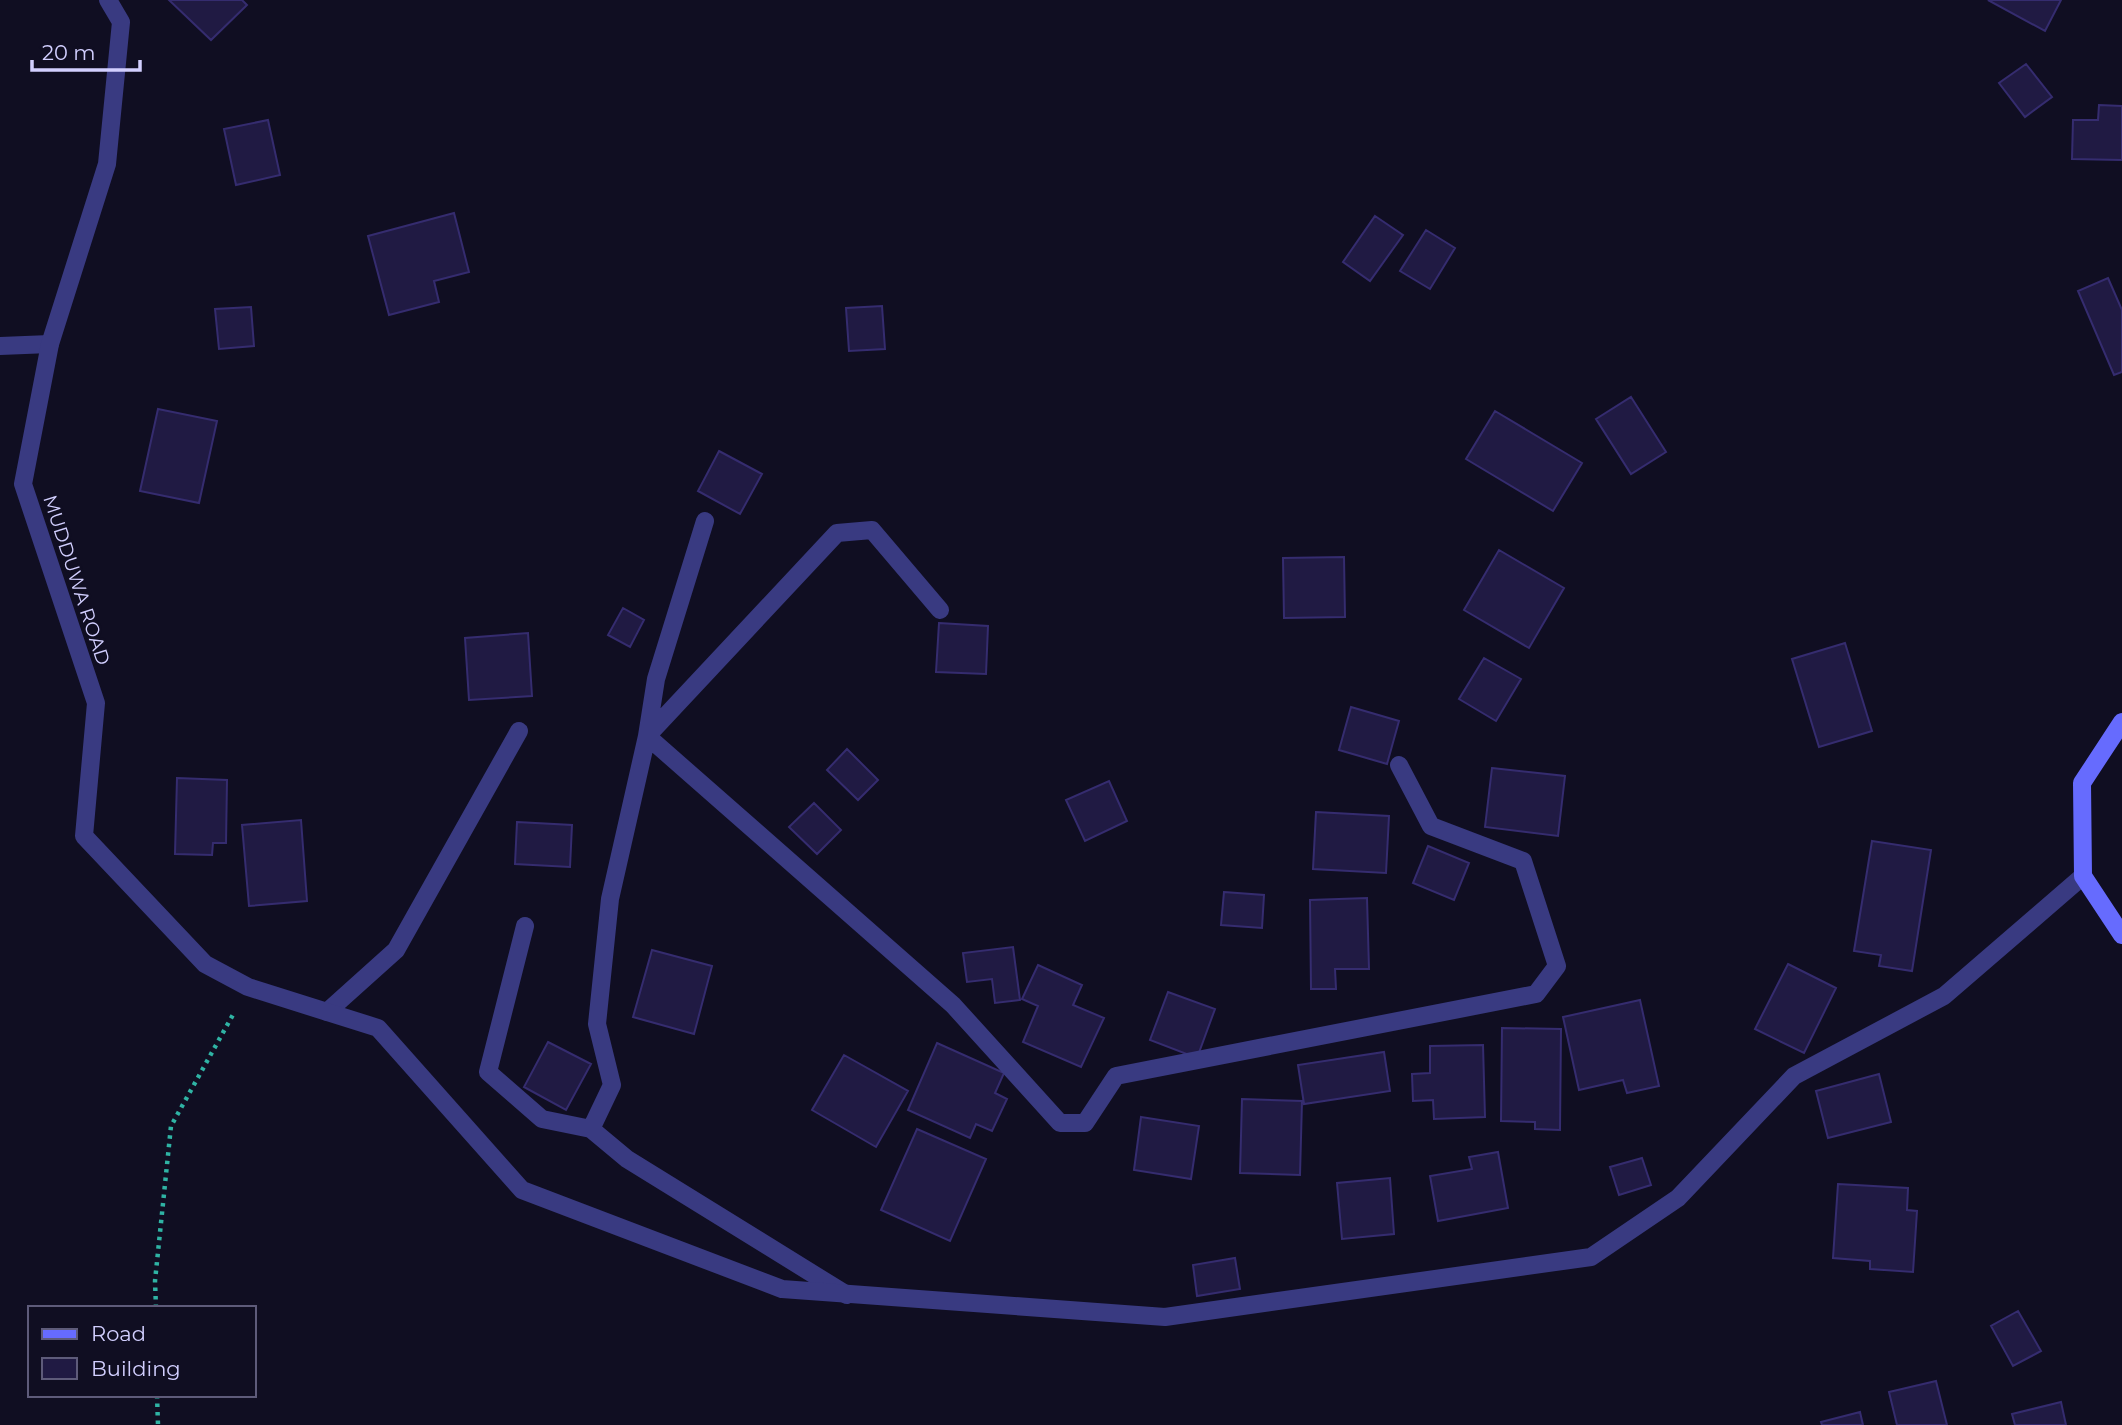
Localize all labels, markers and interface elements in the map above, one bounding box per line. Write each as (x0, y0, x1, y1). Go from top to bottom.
scale bar (32, 28, 140, 72)
text: 20 m (42, 40, 96, 65)
street label: MUDDUWA ROAD (38, 492, 115, 668)
legend (28, 1306, 256, 1397)
text: Road (91, 1321, 146, 1346)
text: Building (91, 1356, 181, 1381)

